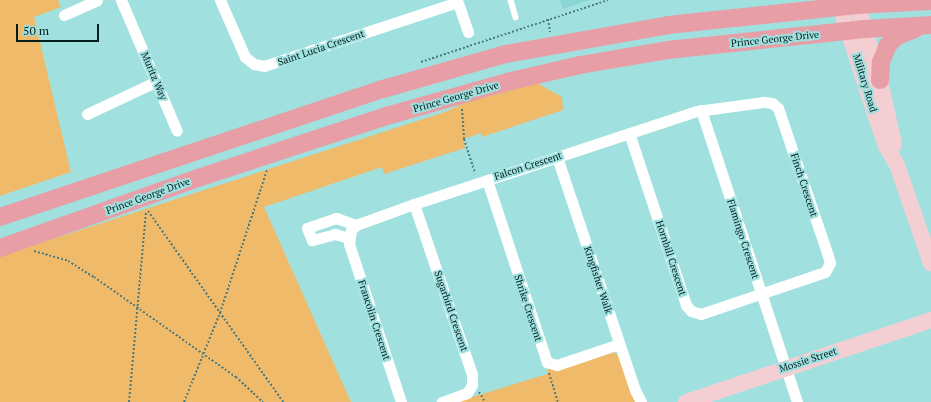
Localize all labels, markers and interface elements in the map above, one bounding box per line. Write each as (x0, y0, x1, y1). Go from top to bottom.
scale bar (18, 16, 101, 42)
text: 50 m (23, 23, 49, 38)
street label: Saint Lucia Crescent (276, 28, 366, 68)
street label: Prince George Drive (730, 28, 820, 50)
street label: Muritz Way (139, 50, 169, 102)
street label: Military Road (850, 52, 880, 114)
street label: Prince George Drive (412, 79, 500, 115)
street label: Falcon Crescent (493, 149, 563, 183)
street label: Finch Crescent (788, 152, 820, 218)
street label: Prince George Drive (104, 175, 192, 217)
street label: Flamingo Crescent (724, 198, 762, 280)
street label: Hornbill Crescent (653, 219, 689, 297)
street label: Kingfisher Walk (581, 245, 615, 315)
street label: Sugarbird Crescent (432, 269, 470, 353)
street label: Shrike Crescent (512, 273, 544, 343)
street label: Francolin Crescent (355, 278, 393, 362)
street label: Mossie Street (778, 345, 838, 375)

